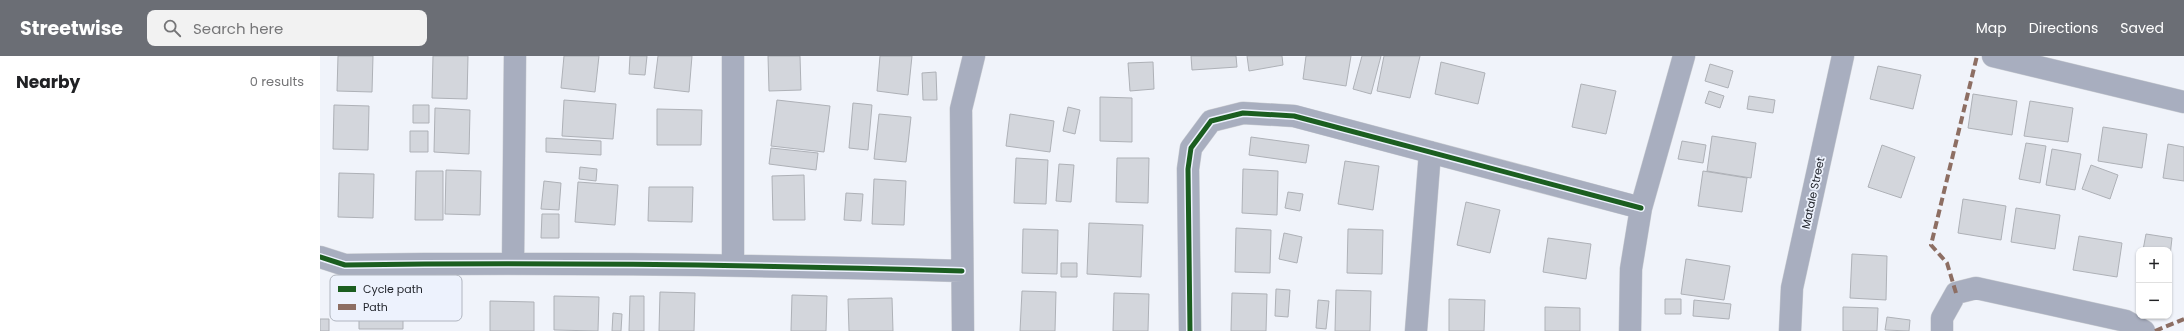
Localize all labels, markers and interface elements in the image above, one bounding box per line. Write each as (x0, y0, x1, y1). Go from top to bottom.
search box (147, 10, 427, 46)
text: Streetwise (20, 15, 123, 42)
icon: search (161, 17, 183, 39)
text: Search here (193, 18, 283, 39)
text: Map (1976, 18, 2007, 38)
text: Directions (2029, 18, 2098, 38)
text: Saved (2120, 18, 2164, 38)
text: Nearby (16, 70, 80, 94)
text: 0 results (250, 72, 304, 91)
street label: Matale Street (1798, 156, 1828, 230)
map controls (2136, 247, 2172, 319)
button: + (2136, 247, 2172, 283)
legend (330, 275, 462, 321)
text: Cycle path (363, 281, 423, 297)
button: − (2136, 283, 2172, 319)
text: Path (363, 299, 388, 315)

